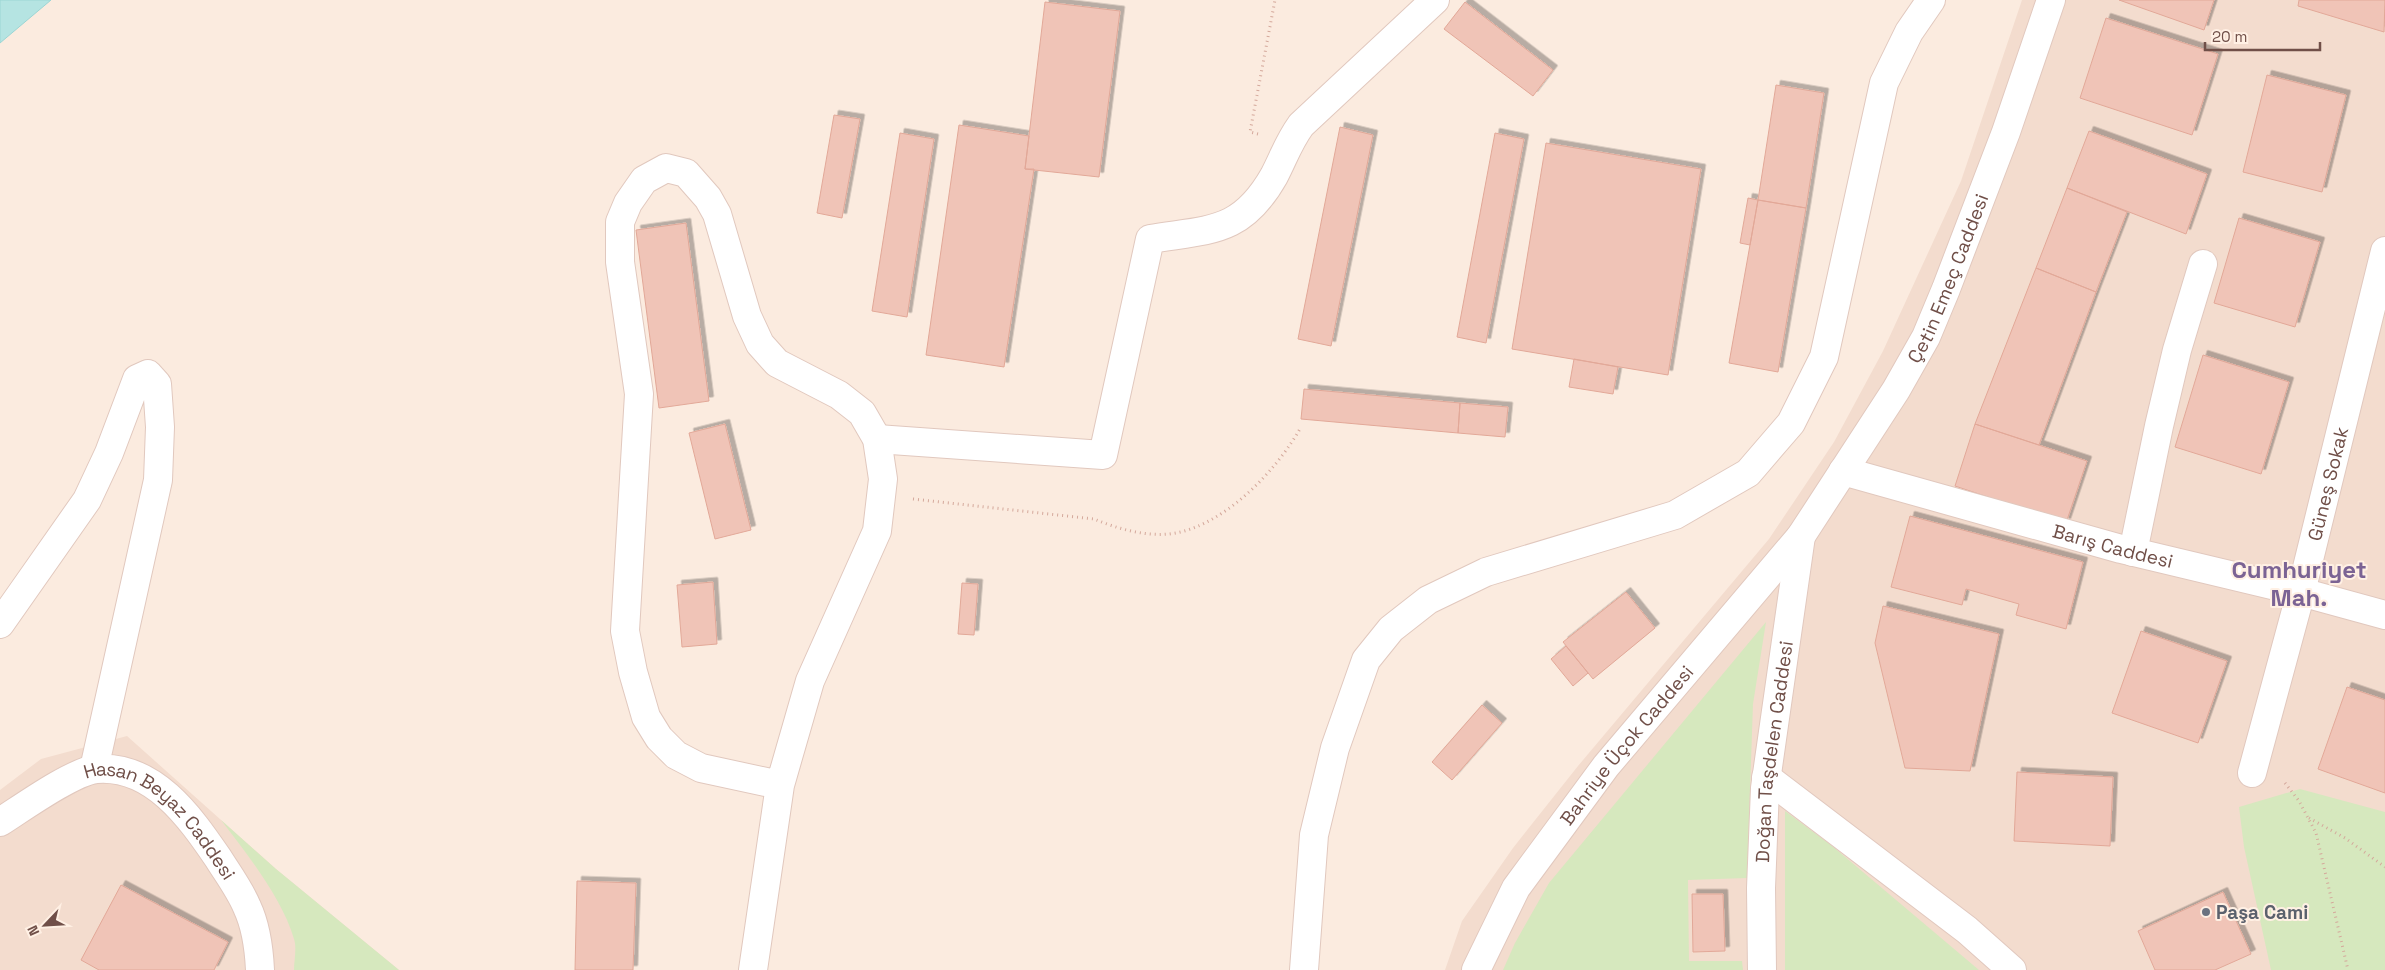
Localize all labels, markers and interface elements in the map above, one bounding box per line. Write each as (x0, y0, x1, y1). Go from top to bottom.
scale bar (2205, 20, 2320, 52)
text: 20 m (2212, 27, 2247, 46)
street label: Çetin Emeç Caddesi (1902, 190, 1994, 368)
street label: Güneş Sokak (2302, 424, 2354, 543)
street label: Barış Caddesi (2050, 518, 2175, 574)
district label: Cumhuriyet Mah. (2231, 554, 2367, 613)
street label: Doğan Taşdelen Caddesi (1750, 639, 1799, 863)
street label: Bahriye Üçok Caddesi (1555, 660, 1699, 830)
street label: Hasan Beyaz Caddesi (81, 757, 241, 885)
north arrow (20, 900, 70, 950)
place label: Paşa Cami (2216, 900, 2308, 925)
marker: Paşa Cami (2200, 906, 2212, 918)
text: N (23, 922, 43, 939)

